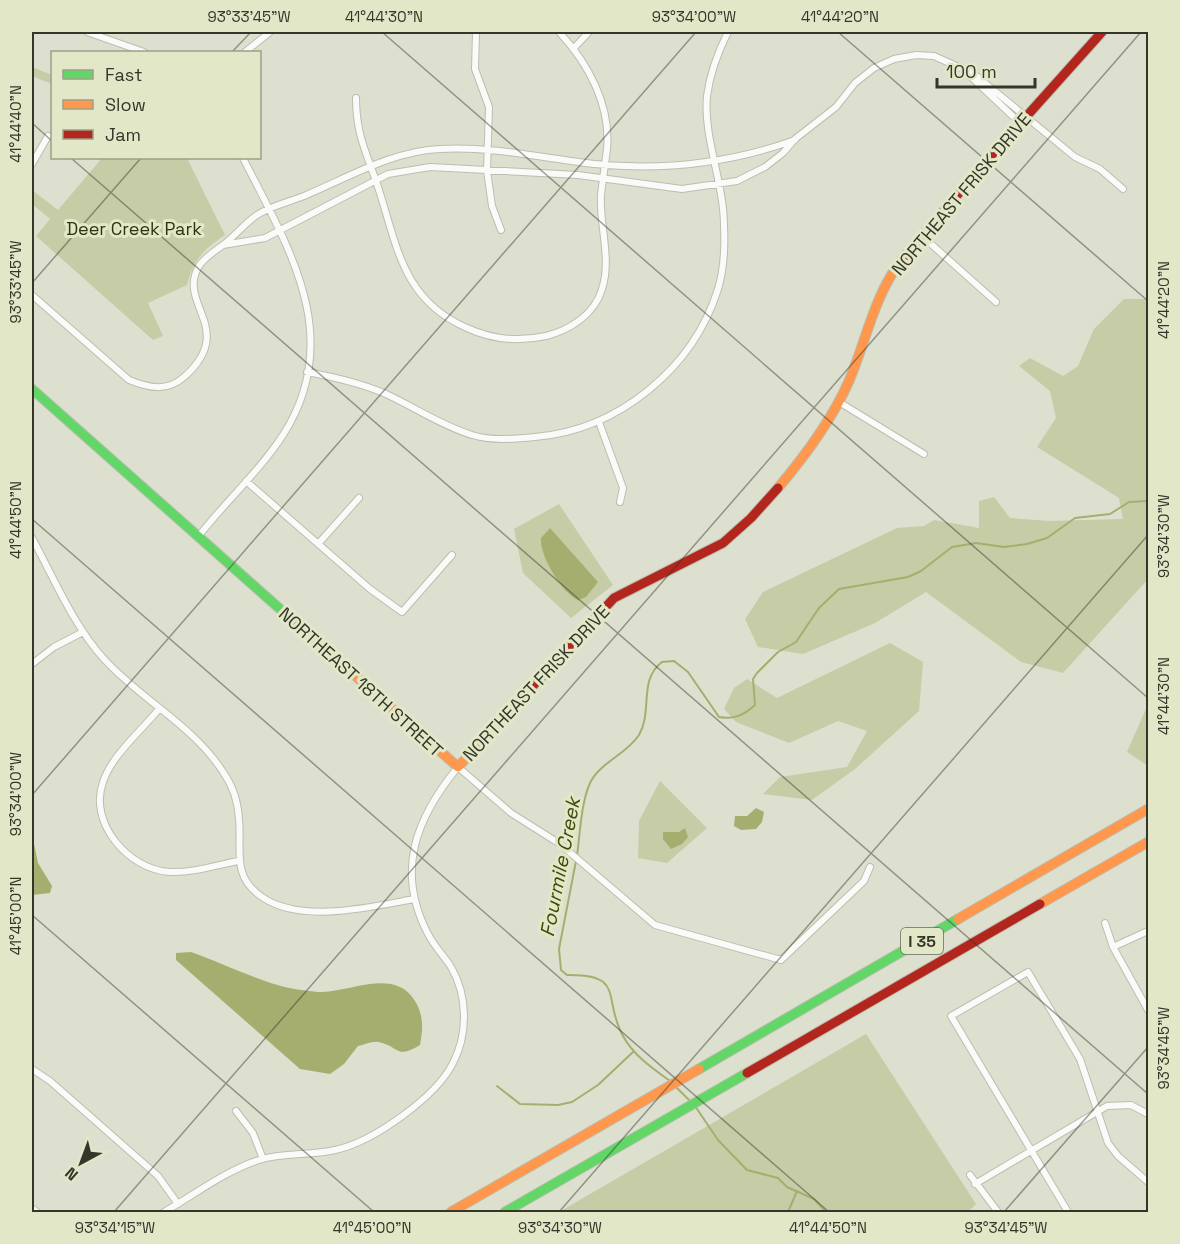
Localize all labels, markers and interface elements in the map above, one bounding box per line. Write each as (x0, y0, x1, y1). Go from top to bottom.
text: 93°33'45"W (207, 7, 291, 26)
text: 41°44'30"N (345, 7, 423, 26)
text: 93°34'00"W (652, 7, 736, 26)
text: 41°44'20"N (801, 7, 879, 26)
legend (51, 51, 261, 159)
scale bar (937, 51, 1034, 89)
text: 100 m (946, 60, 997, 83)
text: Fast (105, 63, 142, 86)
text: 41°44'40"N (6, 85, 25, 163)
text: Slow (105, 93, 146, 116)
street label: NORTHEAST FRISK DRIVE (886, 108, 1036, 280)
text: Jam (105, 123, 141, 146)
park label: Deer Creek Park (66, 217, 202, 240)
text: 93°33'45"W (6, 240, 25, 324)
text: 41°44'20"N (1154, 261, 1173, 339)
text: 41°44'50"N (6, 481, 25, 559)
text: 93°34'30"W (1154, 494, 1173, 578)
street label: NORTHEAST FRISK DRIVE (458, 600, 614, 766)
street label: NORTHEAST 18TH STREET (274, 602, 448, 762)
text: 41°44'30"N (1154, 657, 1173, 735)
text: 93°34'00"W (6, 752, 25, 836)
water label: Fourmile Creek (534, 793, 587, 939)
text: 41°45'00"N (6, 877, 25, 955)
road number: I 35 (901, 928, 943, 954)
text: 93°34'45"W (1154, 1007, 1173, 1089)
north arrow (51, 1133, 111, 1193)
text: N (61, 1162, 82, 1185)
text: 93°34'15"W (75, 1218, 155, 1237)
text: 41°45'00"N (333, 1218, 411, 1237)
text: 93°34'30"W (518, 1218, 602, 1237)
text: 41°44'50"N (789, 1218, 867, 1237)
text: 93°34'45"W (965, 1218, 1047, 1237)

